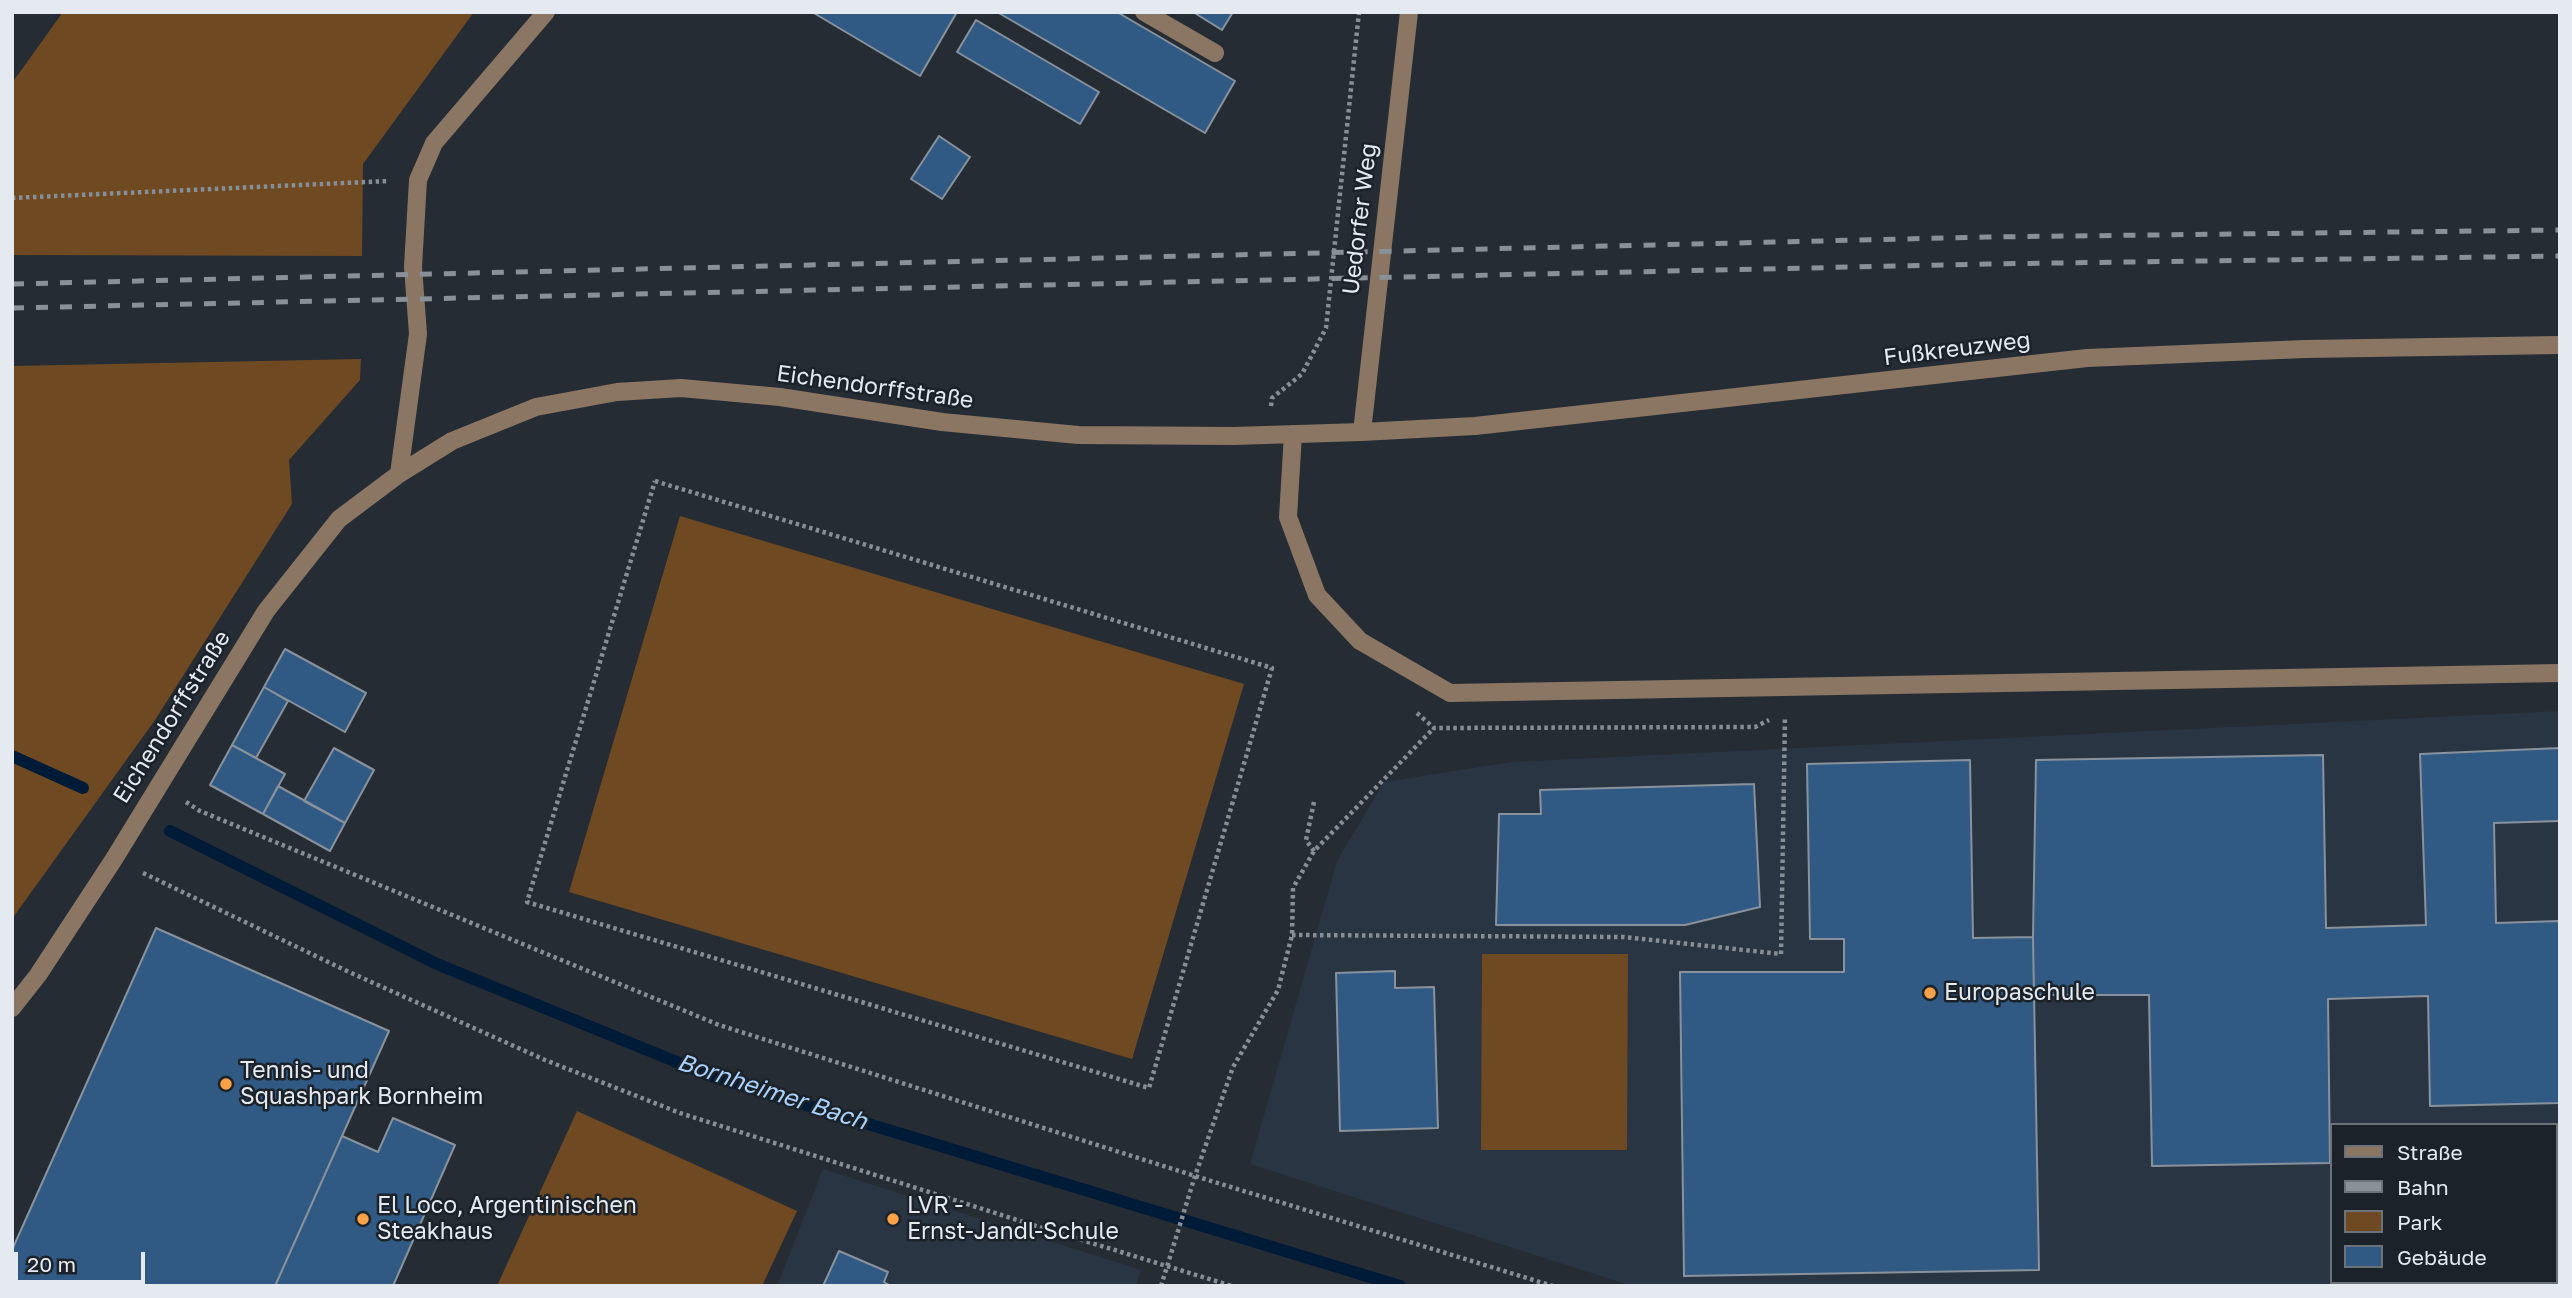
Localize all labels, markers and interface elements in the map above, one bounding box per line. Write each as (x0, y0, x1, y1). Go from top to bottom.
street label: Uedorfer Weg (1337, 142, 1383, 296)
street label: Fußkreuzweg (1882, 326, 2032, 372)
street label: Eichendorffstraße (775, 360, 975, 414)
street label: Eichendorffstraße (108, 625, 236, 809)
place label: Europaschule (1944, 979, 2095, 1007)
marker: Europaschule (1922, 985, 1938, 1001)
water label: Bornheimer Bach (674, 1048, 870, 1136)
place label: Tennis- und Squashpark Bornheim (240, 1057, 483, 1111)
marker: Tennis- und Squashpark Bornheim (218, 1076, 234, 1092)
legend (2330, 1123, 2558, 1284)
text: Straße (2397, 1139, 2463, 1165)
text: Bahn (2397, 1174, 2449, 1200)
place label: El Loco, Argentinischen Steakhaus (377, 1192, 637, 1246)
place label: LVR - Ernst-Jandl-Schule (907, 1192, 1119, 1246)
text: Park (2397, 1209, 2442, 1235)
marker: El Loco, Argentinischen Steakhaus (355, 1211, 371, 1227)
marker: LVR - Ernst-Jandl-Schule (885, 1211, 901, 1227)
scale bar (18, 1238, 149, 1282)
text: Gebäude (2397, 1244, 2487, 1270)
text: 20 m (27, 1251, 76, 1277)

